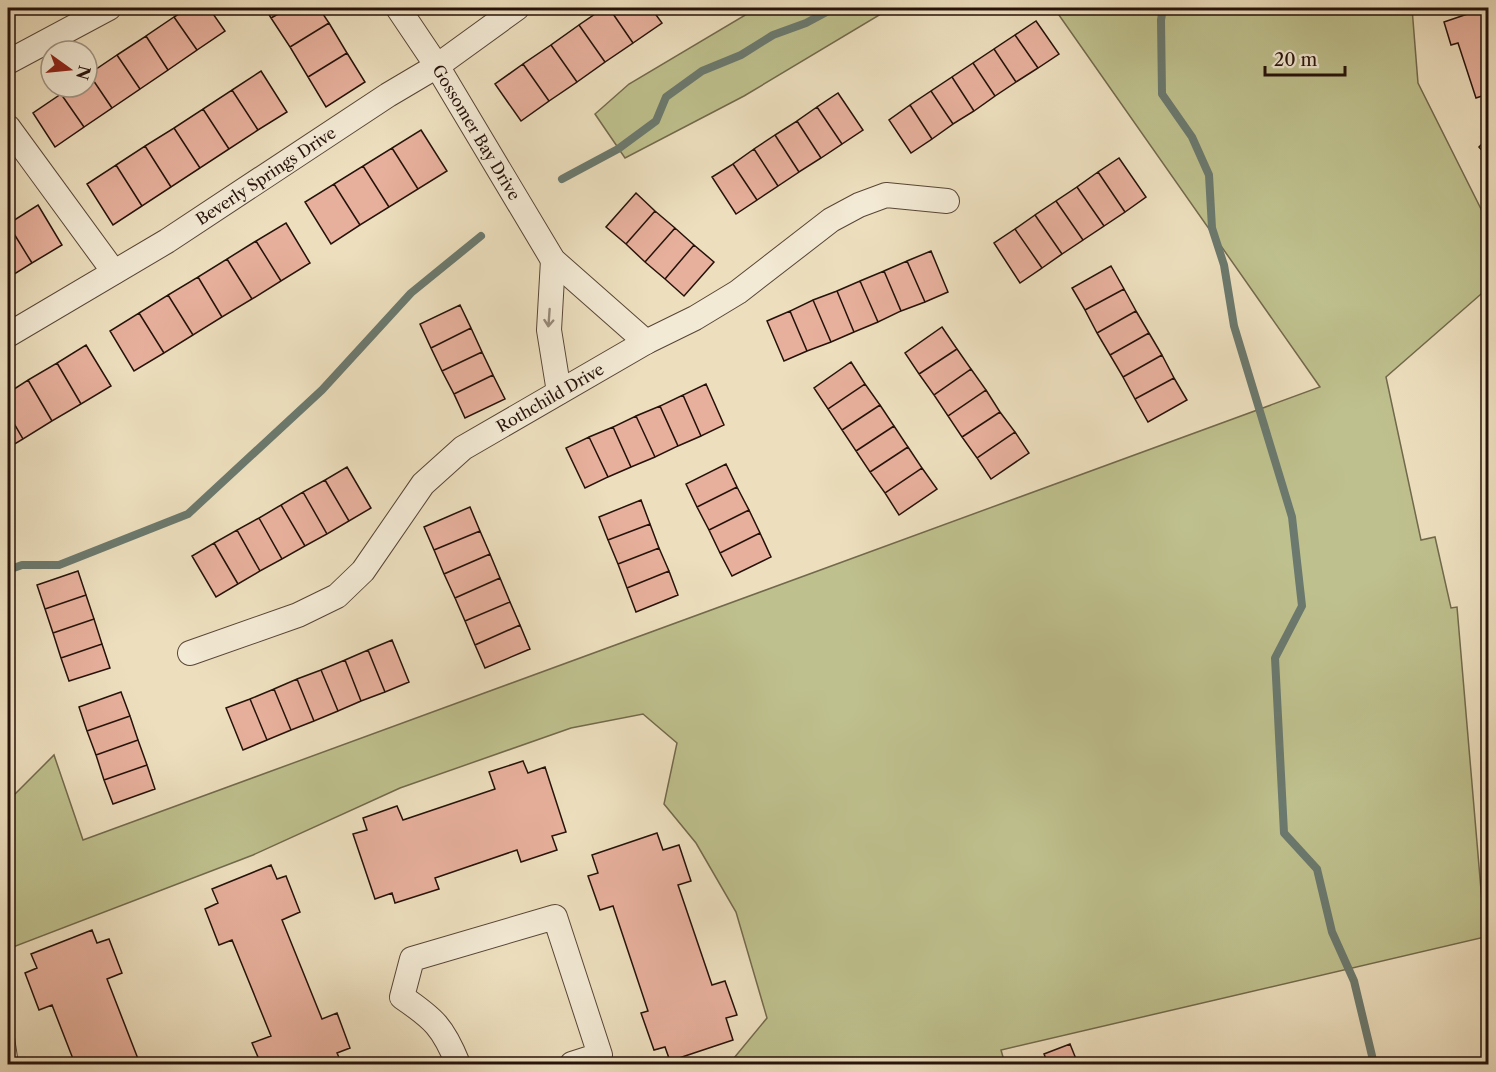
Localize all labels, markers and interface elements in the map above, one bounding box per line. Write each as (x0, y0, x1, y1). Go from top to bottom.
north arrow (39, 39, 99, 99)
scale bar (1265, 39, 1344, 77)
text: 20 m (1274, 49, 1318, 71)
street label: Gossomer Bay Drive (428, 61, 525, 204)
text: N (72, 64, 95, 82)
street label: Beverly Springs Drive (192, 122, 339, 229)
one-way arrow (544, 308, 555, 327)
street label: Rothchild Drive (493, 359, 607, 437)

